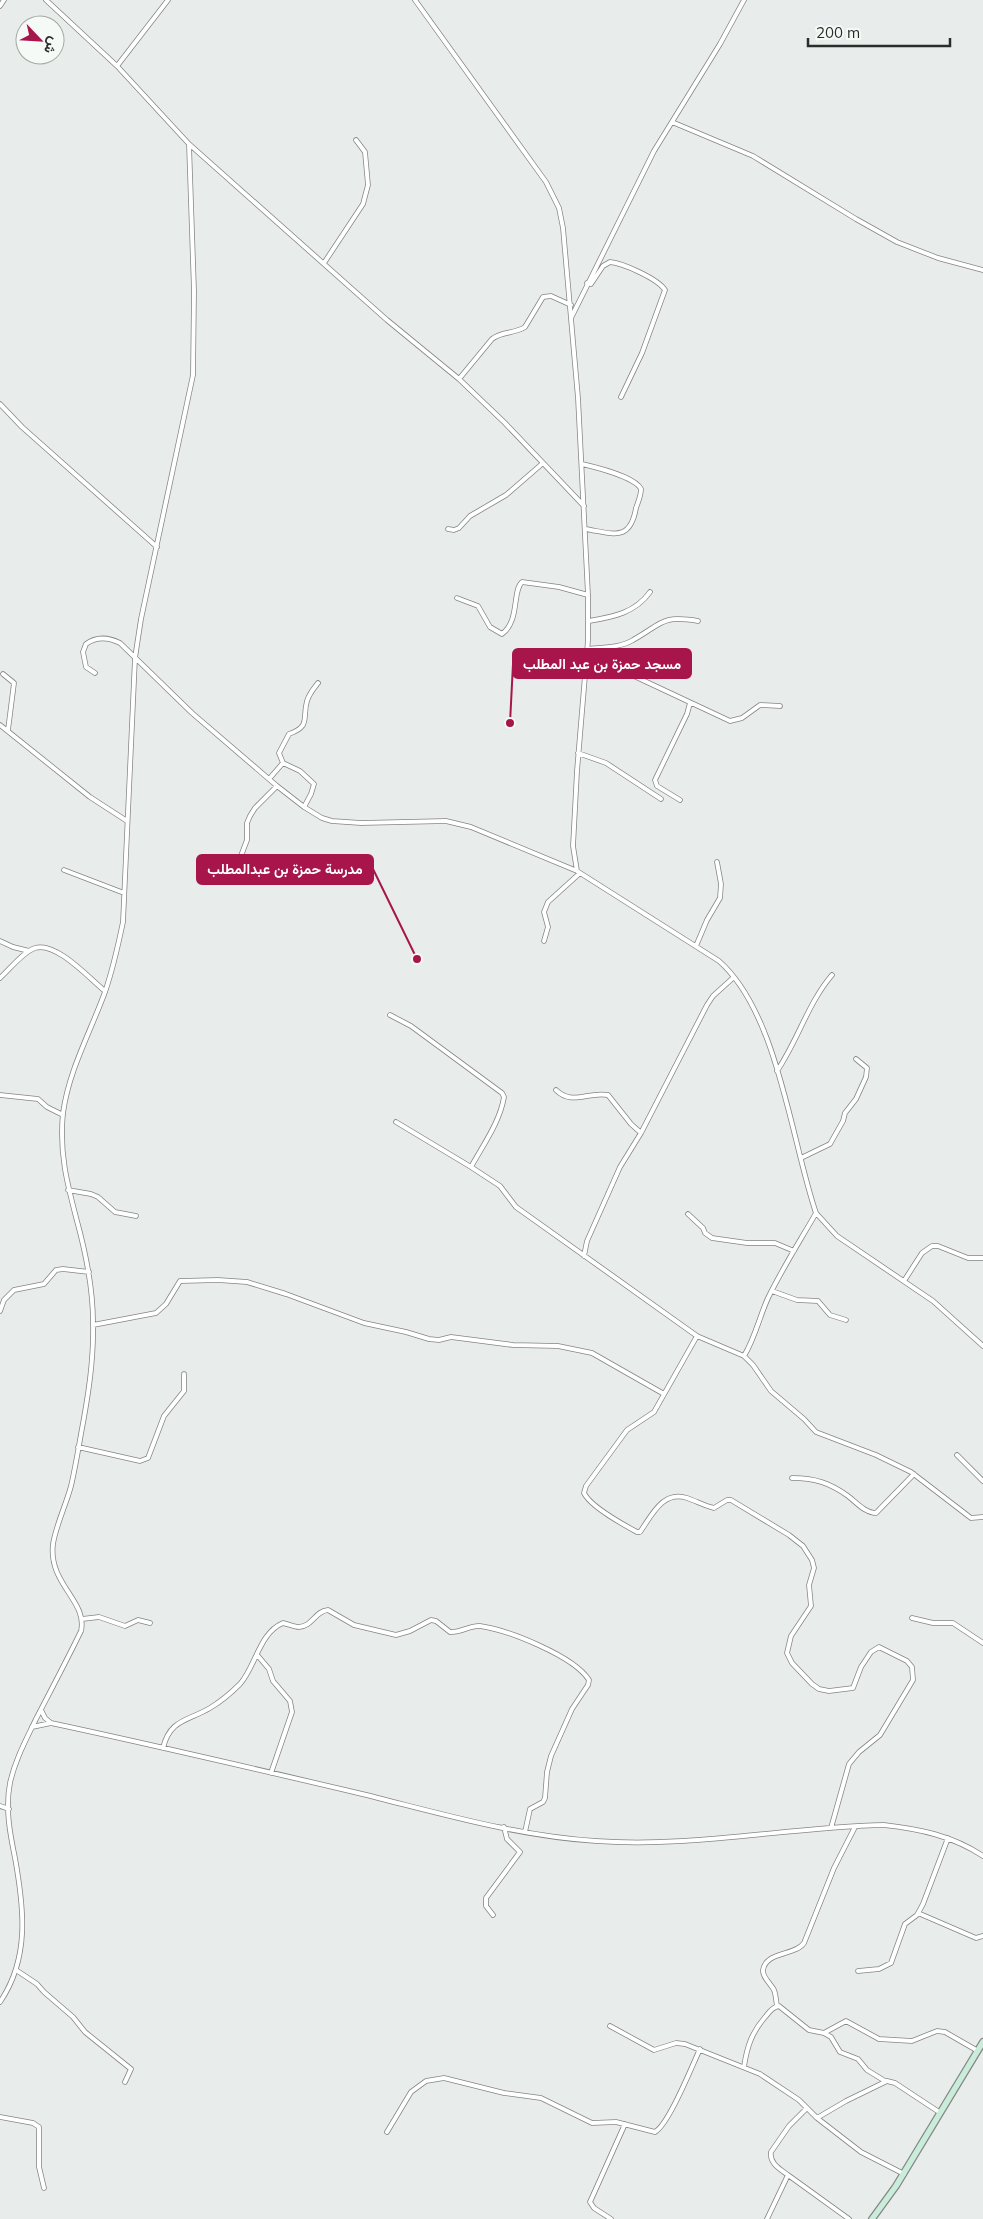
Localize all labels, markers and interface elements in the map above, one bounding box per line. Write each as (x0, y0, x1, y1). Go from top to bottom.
north arrow (15, 15, 65, 65)
scale bar (808, 15, 950, 47)
text: 200 m (816, 23, 860, 42)
text: ش (40, 34, 63, 57)
callout: مسجد حمزة بن عبد المطلب (513, 649, 691, 678)
text: مسجد حمزة بن عبد المطلب (523, 655, 681, 673)
callout: مدرسة حمزة بن عبدالمطلب (197, 855, 373, 884)
text: مدرسة حمزة بن عبدالمطلب (207, 860, 363, 878)

